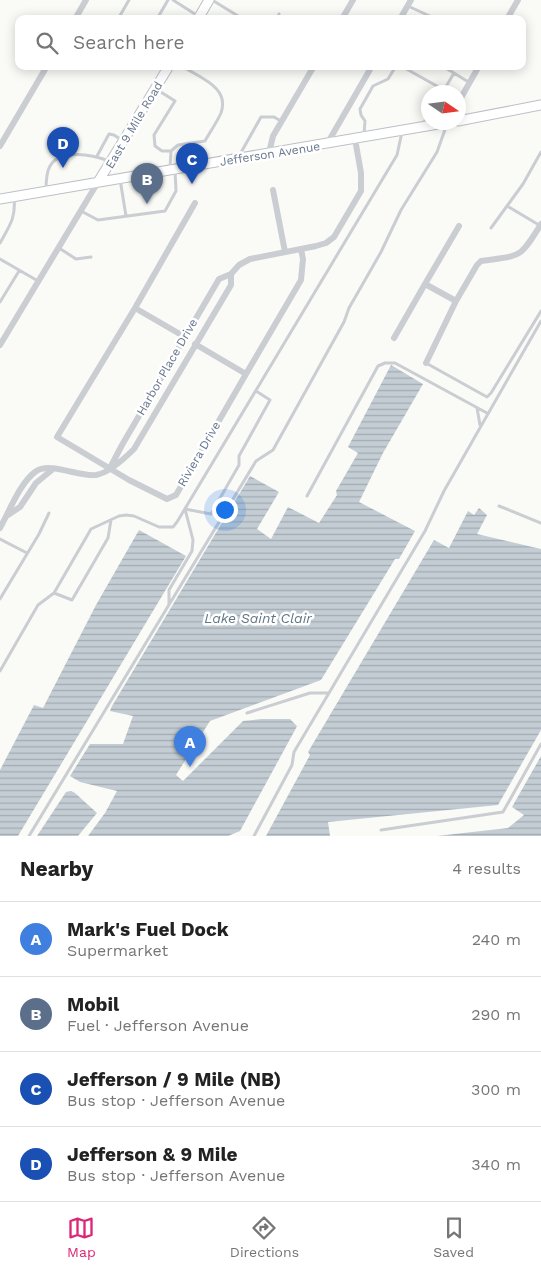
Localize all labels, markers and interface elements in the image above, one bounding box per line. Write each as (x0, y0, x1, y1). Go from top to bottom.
search box (15, 15, 526, 70)
icon: search (33, 29, 61, 57)
text: Search here (73, 31, 184, 54)
street label: East 9 Mile Road (103, 79, 165, 171)
north arrow (421, 85, 466, 130)
pin: D (47, 127, 79, 168)
street label: Jefferson Avenue (219, 139, 321, 169)
pin: C (176, 143, 208, 184)
pin: B (131, 163, 163, 204)
street label: Harbor Place Drive (134, 316, 200, 418)
street label: Riviera Drive (175, 419, 223, 489)
your location (212, 497, 238, 523)
water label: Lake Saint Clair (204, 610, 312, 626)
pin: A (174, 726, 206, 767)
text: Nearby (20, 856, 93, 881)
text: 4 results (452, 859, 521, 878)
text: Mark's Fuel Dock (67, 918, 229, 941)
text: A (31, 930, 41, 949)
text: 240 m (472, 930, 521, 949)
text: Supermarket (67, 941, 168, 960)
text: Mobil (67, 993, 119, 1016)
text: B (31, 1005, 41, 1024)
text: 290 m (471, 1005, 521, 1024)
text: Fuel · Jefferson Avenue (67, 1016, 249, 1035)
text: Jefferson / 9 Mile (NB) (67, 1068, 281, 1091)
text: C (31, 1080, 41, 1099)
text: 300 m (471, 1080, 521, 1099)
text: Bus stop · Jefferson Avenue (67, 1091, 285, 1110)
text: Jefferson & 9 Mile (67, 1143, 238, 1166)
text: D (30, 1155, 42, 1174)
text: 340 m (471, 1155, 521, 1174)
text: Bus stop · Jefferson Avenue (67, 1166, 285, 1185)
tab: Map (67, 1214, 96, 1260)
tab: Directions (230, 1214, 299, 1260)
tab: Saved (433, 1214, 474, 1260)

